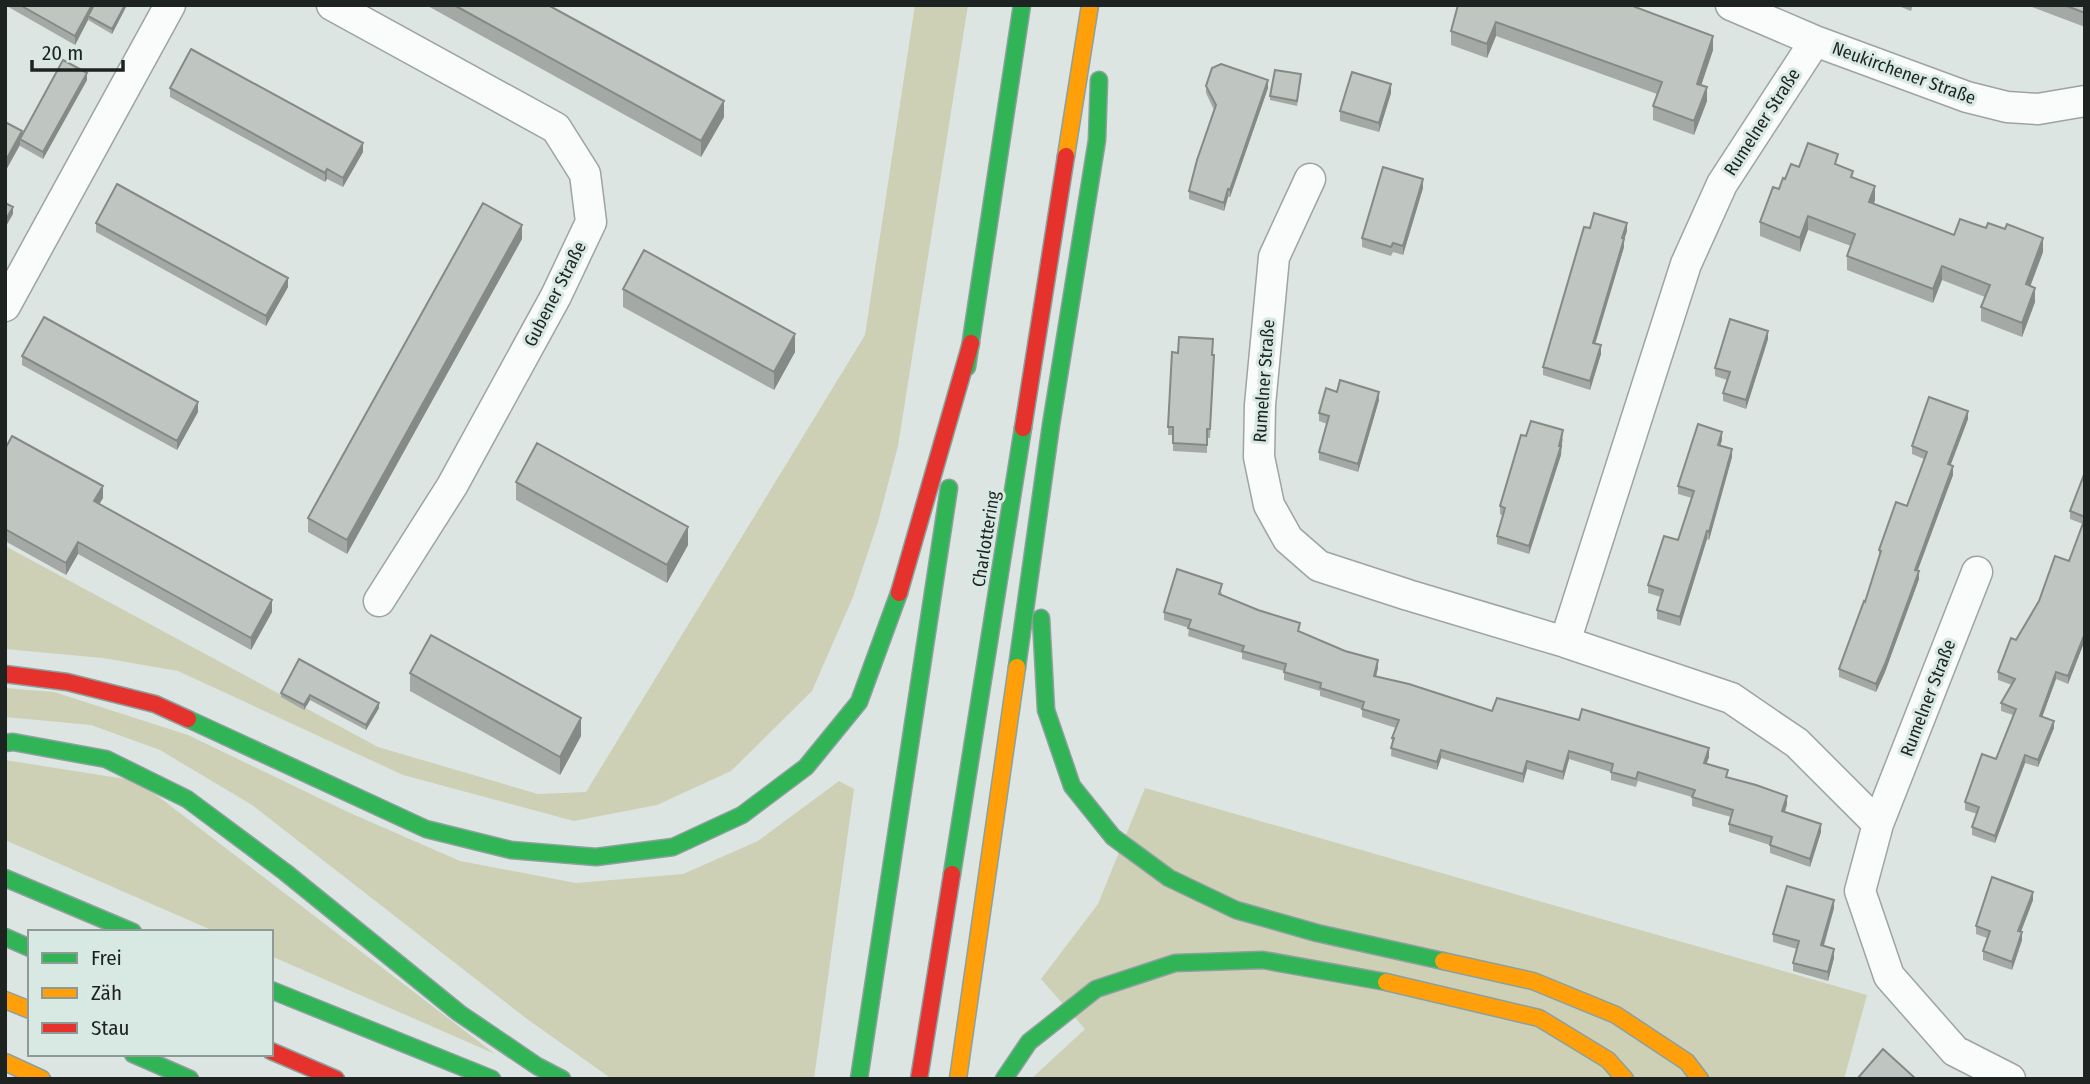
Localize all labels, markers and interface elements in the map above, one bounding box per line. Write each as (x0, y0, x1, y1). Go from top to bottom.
scale bar (32, 28, 122, 72)
street label: Neukirchener Straße (1829, 37, 1979, 109)
text: 20 m (42, 40, 83, 66)
street label: Rumelner Straße (1719, 64, 1805, 180)
street label: Gubener Straße (519, 238, 591, 350)
street label: Rumelner Straße (1249, 319, 1279, 443)
street label: Charlottering (968, 489, 1005, 589)
street label: Rumelner Straße (1896, 636, 1960, 760)
legend (28, 930, 273, 1056)
text: Frei (91, 945, 122, 971)
text: Zäh (91, 980, 122, 1006)
text: Stau (91, 1015, 129, 1041)

